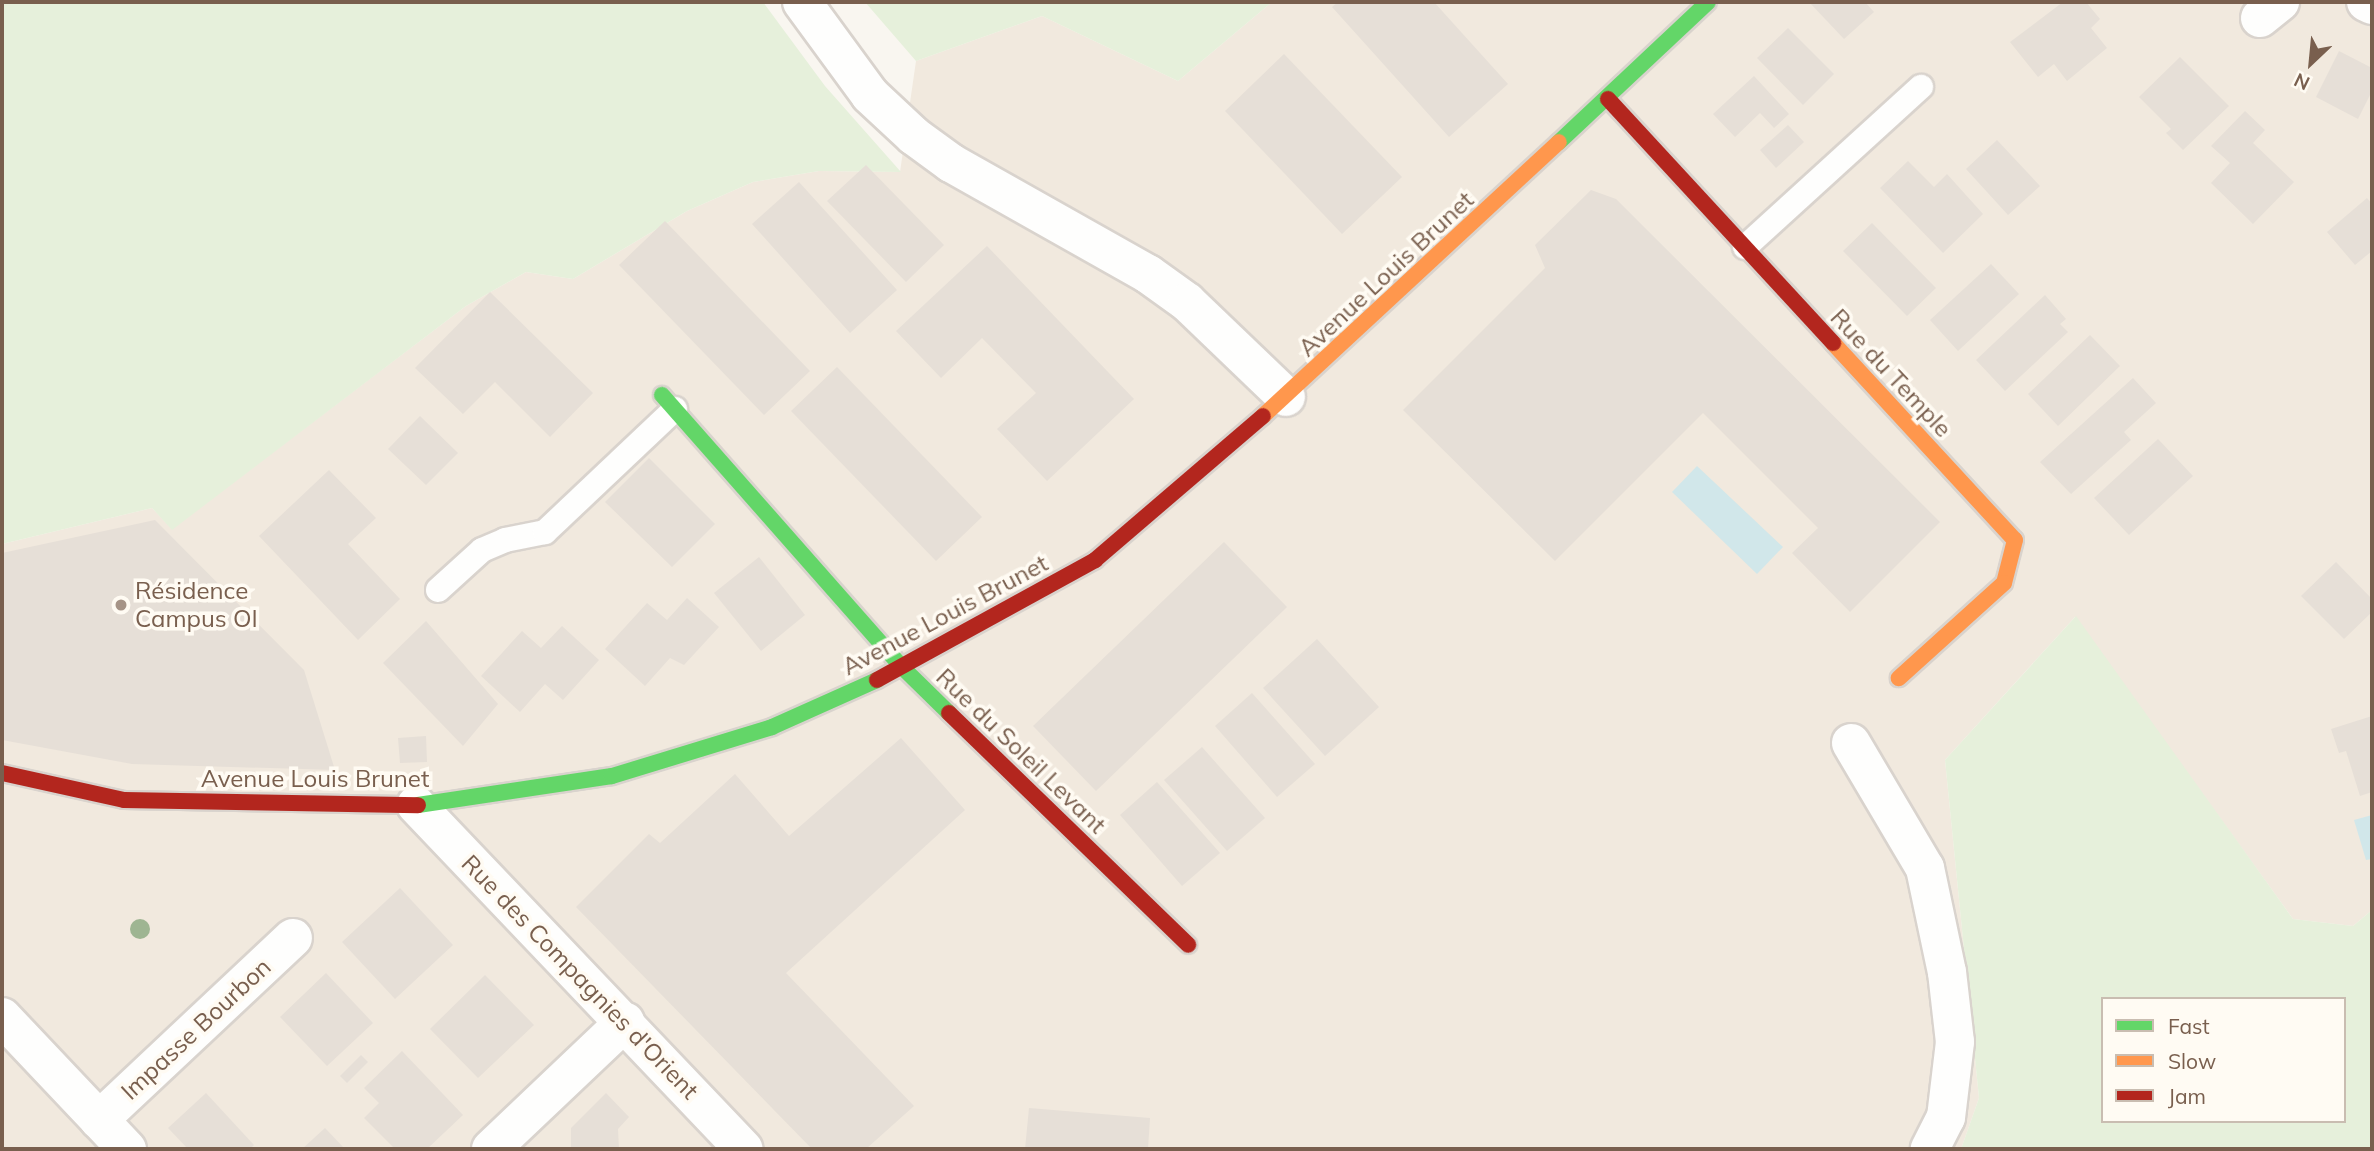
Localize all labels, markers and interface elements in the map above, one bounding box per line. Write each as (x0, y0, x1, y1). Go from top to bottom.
north arrow (2276, 28, 2346, 98)
text: N (2290, 68, 2314, 96)
street label: Avenue Louis Brunet (1293, 186, 1479, 362)
street label: Rue du Temple (1824, 303, 1958, 443)
street label: Avenue Louis Brunet (837, 549, 1053, 681)
place label: Résidence Campus OI (135, 577, 258, 633)
marker: Résidence Campus OI (113, 597, 129, 613)
street label: Rue du Soleil Levant (930, 663, 1112, 839)
street label: Avenue Louis Brunet (201, 765, 429, 793)
street label: Rue des Compagnies d'Orient (456, 849, 704, 1105)
street label: Impasse Bourbon (115, 952, 277, 1106)
legend (2101, 997, 2346, 1123)
text: Fast (2168, 1013, 2210, 1039)
text: Slow (2168, 1048, 2216, 1074)
text: Jam (2168, 1083, 2206, 1109)

